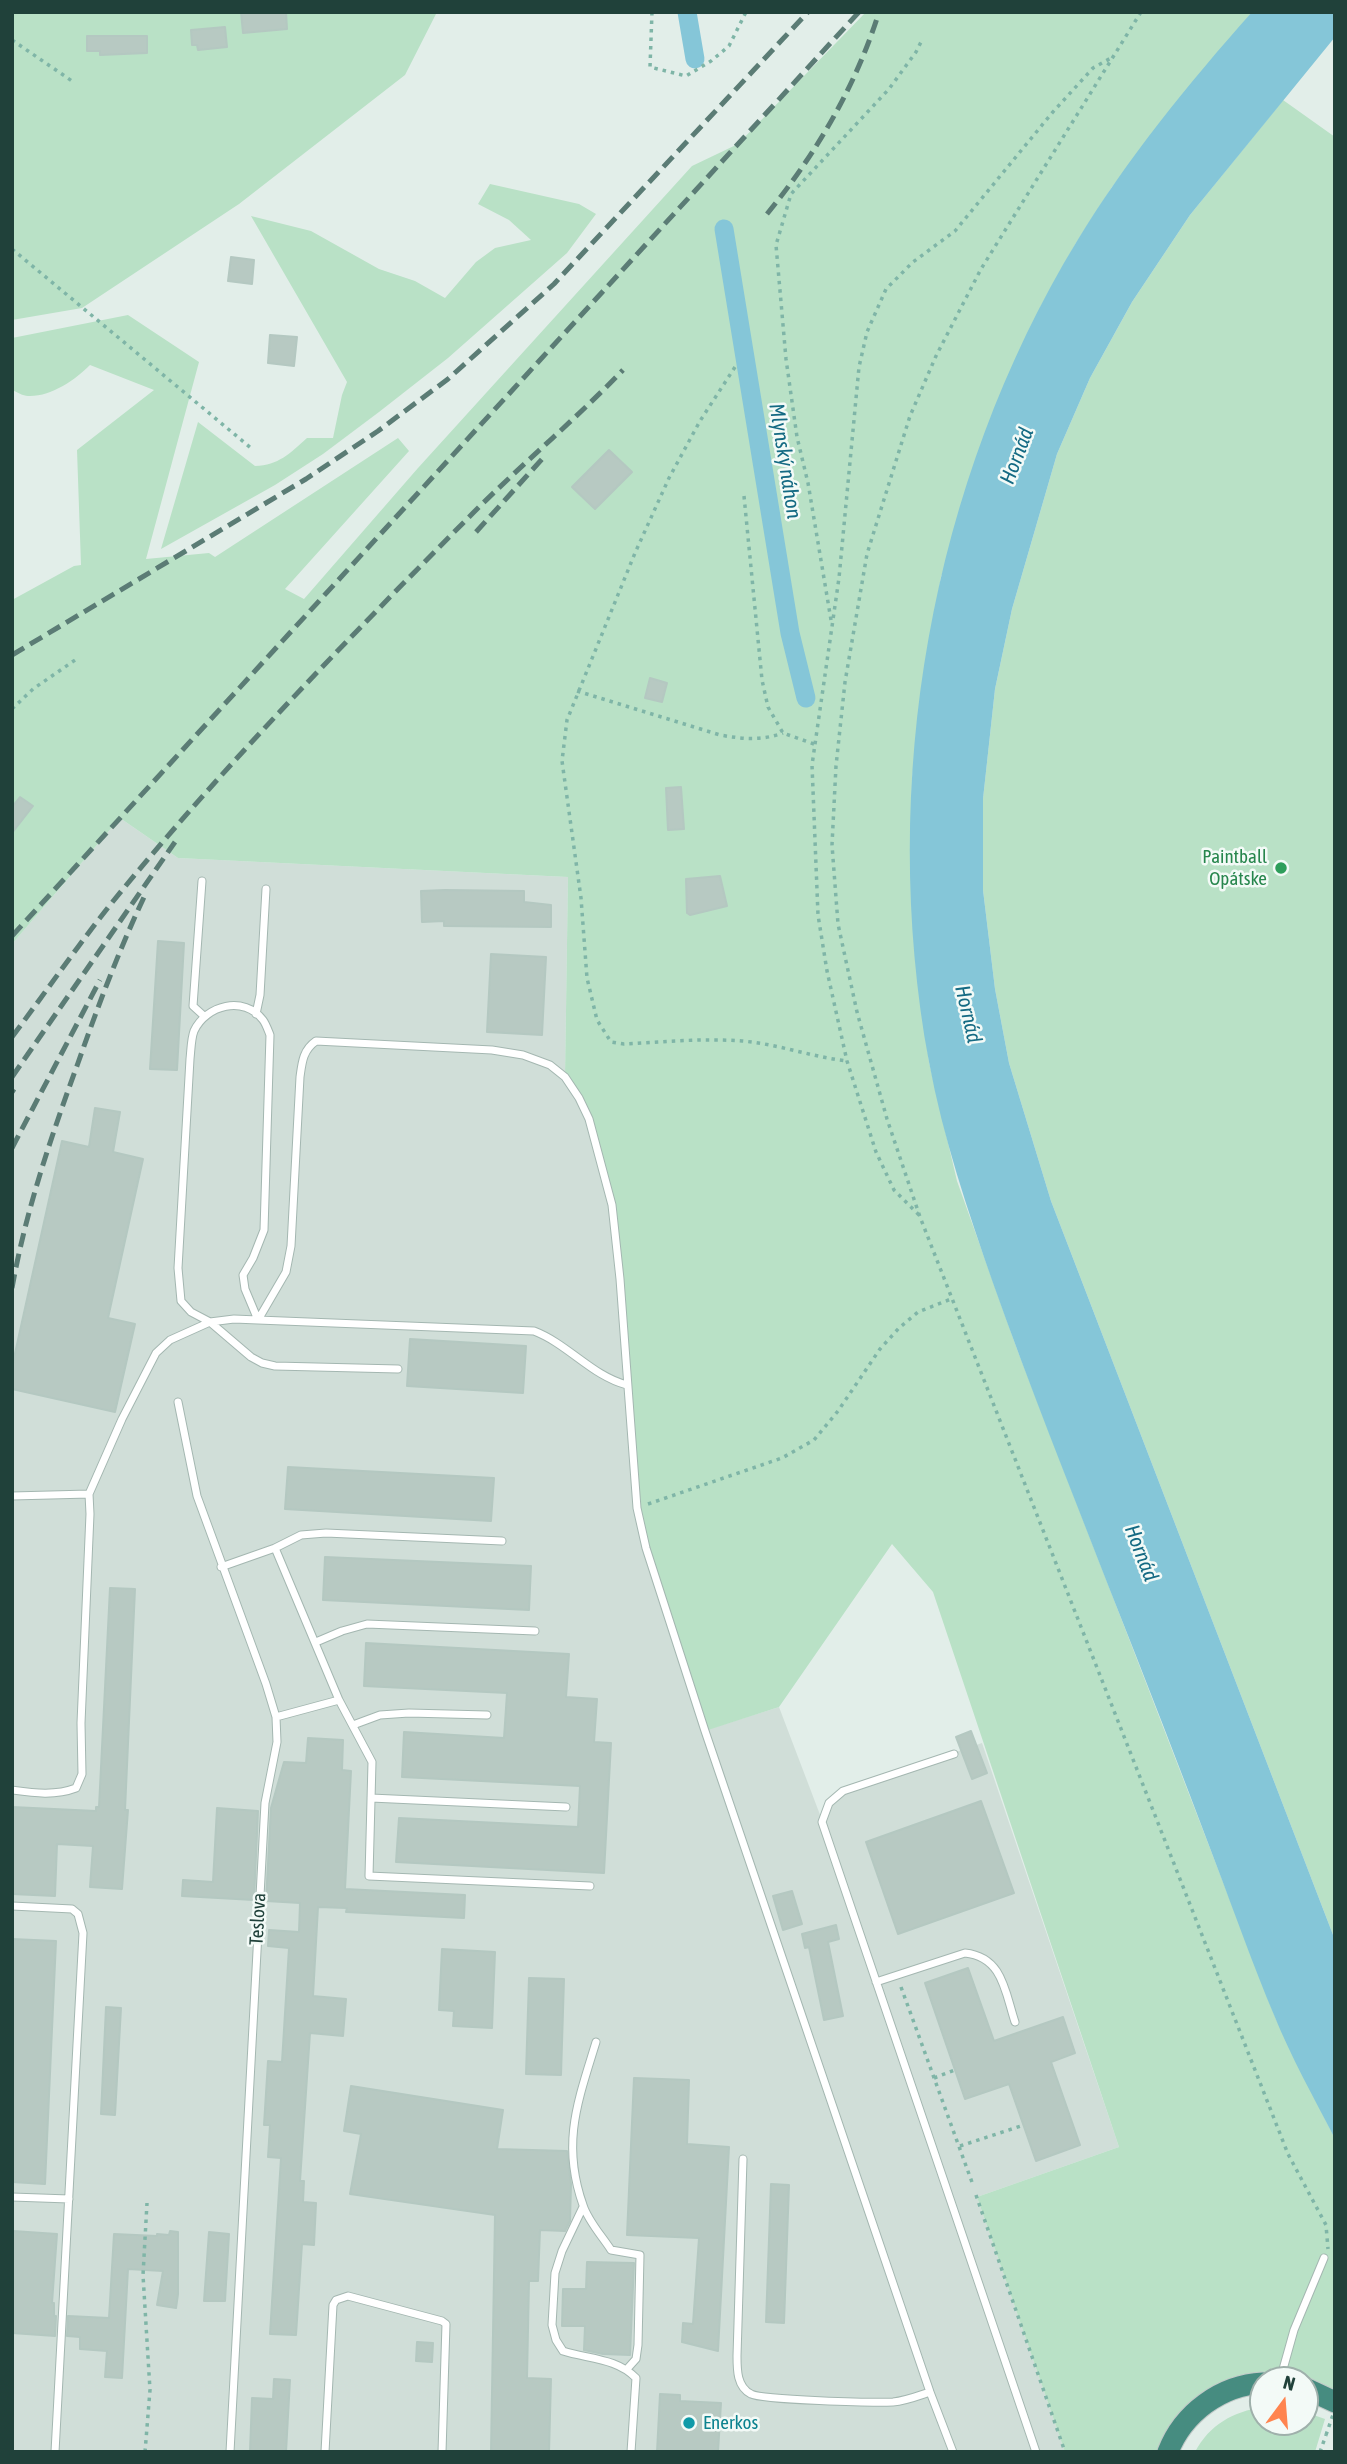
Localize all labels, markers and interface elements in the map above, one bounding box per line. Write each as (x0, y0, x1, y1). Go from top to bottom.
water label: Mlynský náhon (763, 401, 807, 521)
water label: Hornád (995, 424, 1039, 488)
place label: Paintball Opátske (1202, 846, 1267, 890)
marker: Paintball Opátske (1273, 860, 1289, 876)
water label: Hornád (949, 983, 987, 1045)
water label: Hornád (1119, 1521, 1163, 1585)
street label: Teslova (245, 1892, 271, 1946)
north arrow (1249, 2366, 1319, 2436)
text: N (1281, 2371, 1298, 2395)
place label: Enerkos (703, 2412, 758, 2434)
marker: Enerkos (681, 2415, 697, 2431)

